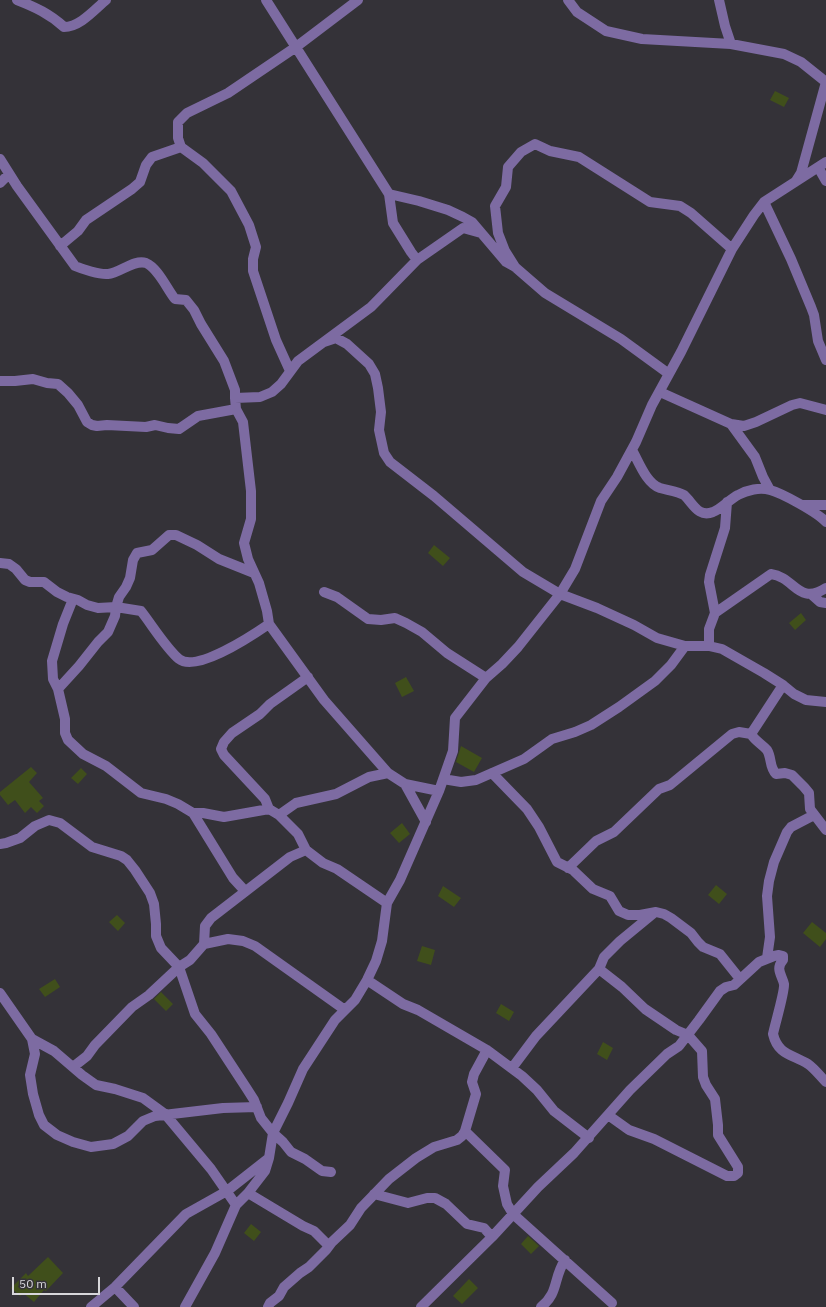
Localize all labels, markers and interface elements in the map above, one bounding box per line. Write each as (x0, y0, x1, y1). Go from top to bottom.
scale bar (14, 1269, 102, 1295)
text: 50 m (19, 1276, 47, 1291)

